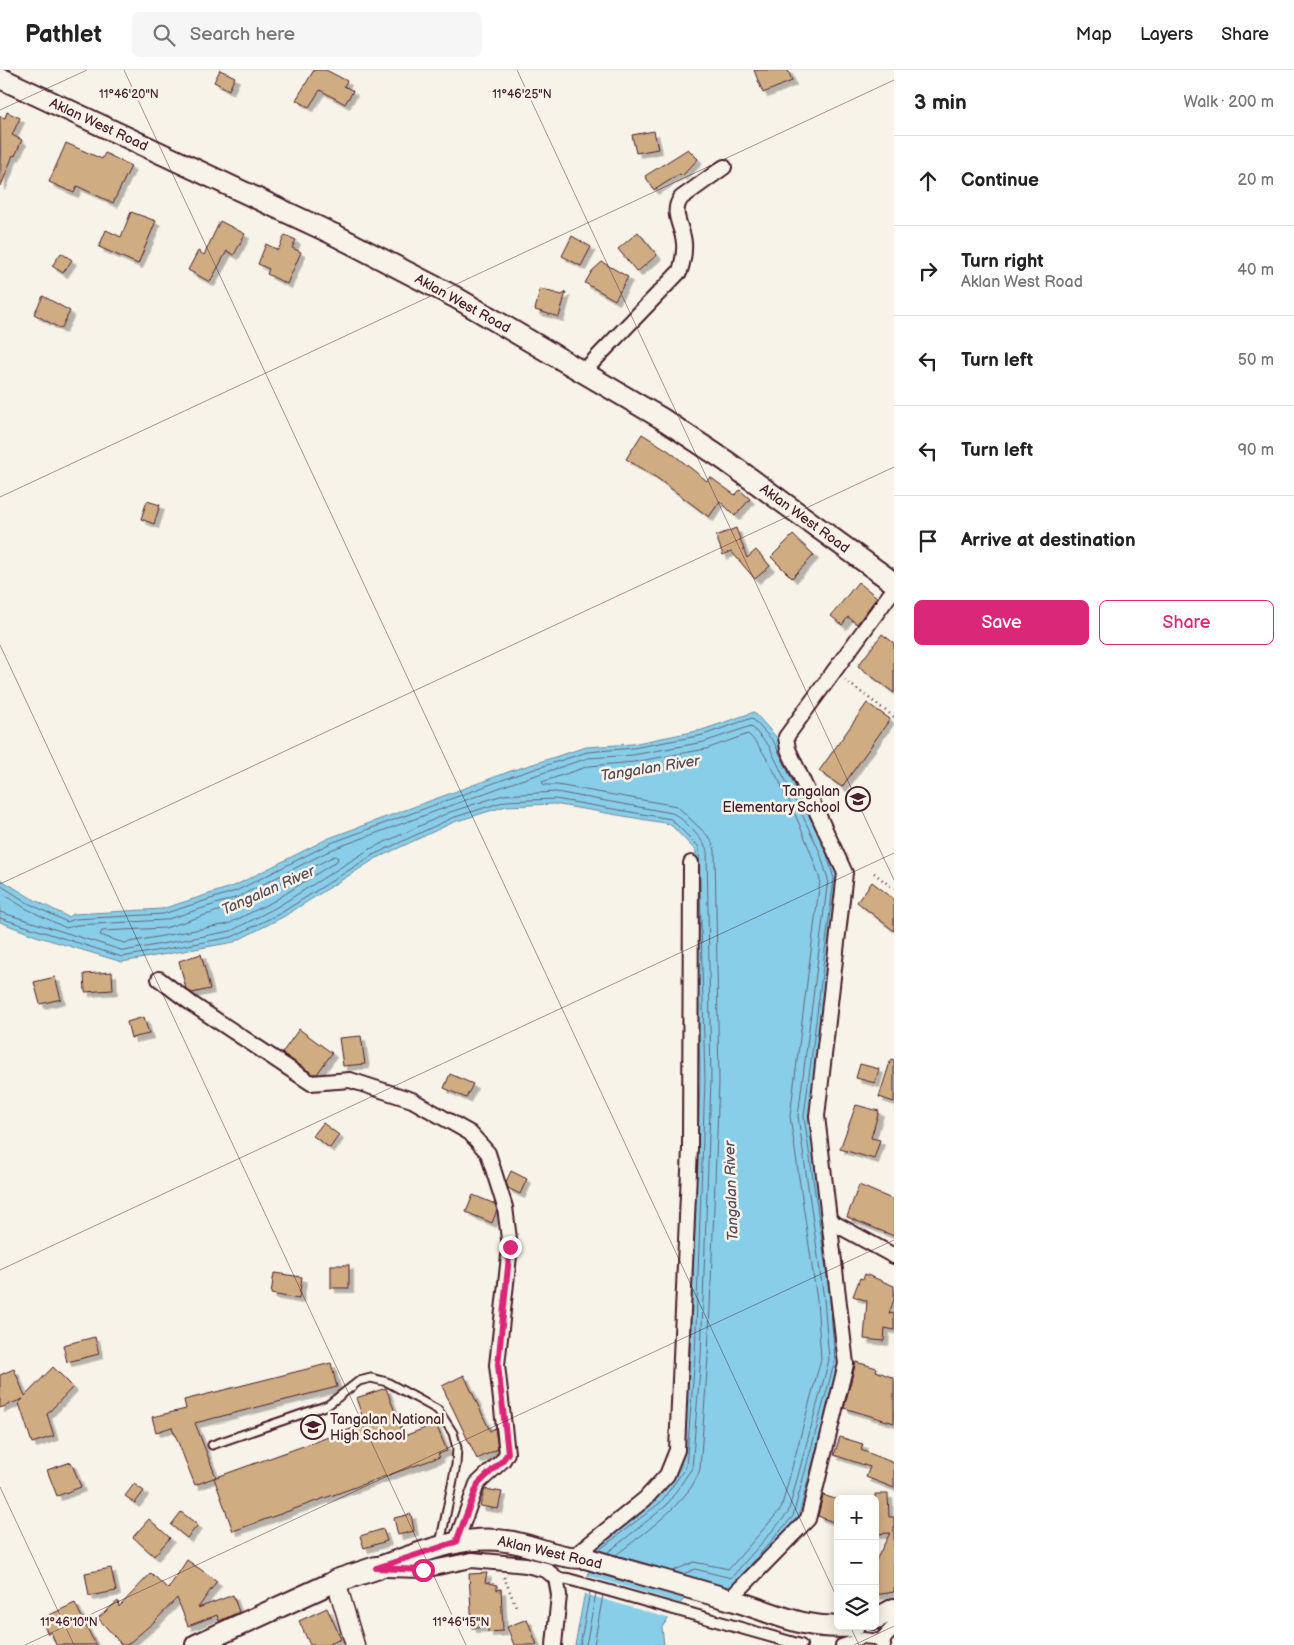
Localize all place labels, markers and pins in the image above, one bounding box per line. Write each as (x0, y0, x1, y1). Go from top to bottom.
place label: Tangalan Elementary School (723, 783, 840, 816)
school or university icon: Tangalan Elementary School (845, 786, 871, 812)
place label: Tangalan National High School (330, 1411, 444, 1444)
school or university icon: Tangalan National High School (300, 1414, 326, 1440)

